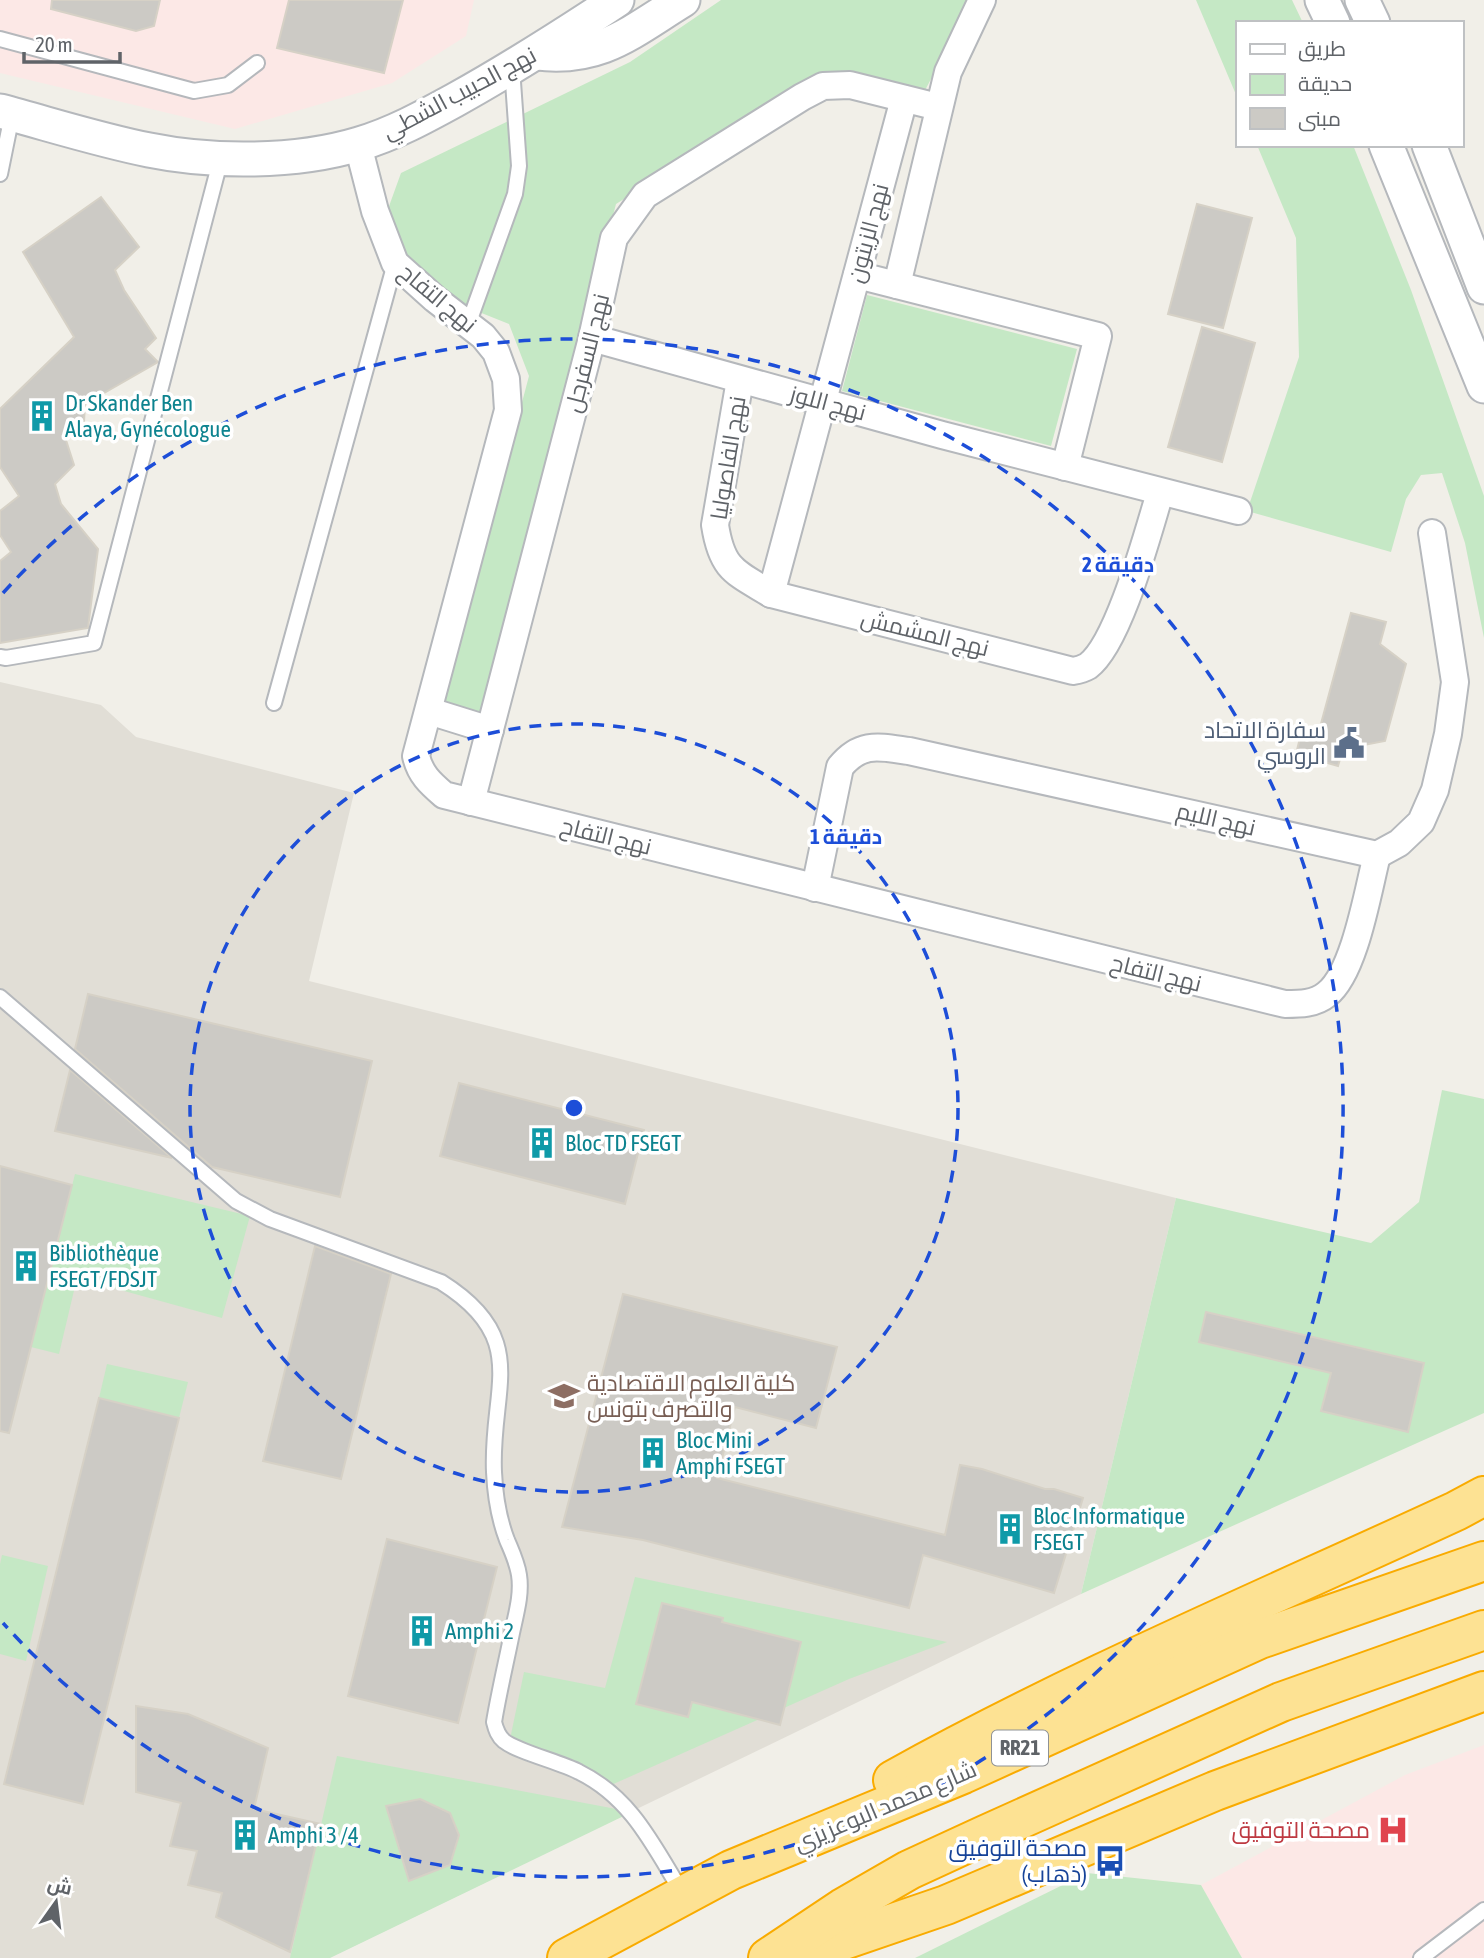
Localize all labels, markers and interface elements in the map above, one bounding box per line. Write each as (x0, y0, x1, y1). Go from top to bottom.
scale bar (24, 21, 121, 65)
legend (1236, 21, 1463, 147)
text: 20 m (35, 32, 73, 56)
text: طريق (1298, 36, 1346, 62)
street label: نهج الحبيب الشطي (378, 41, 543, 149)
text: حديقة (1298, 71, 1352, 95)
text: مبنى (1298, 106, 1341, 132)
street label: نهج الزيتون (842, 181, 897, 286)
street label: نهج التفاح (392, 258, 482, 340)
street label: نهج السفرجل (560, 291, 617, 416)
street label: نهج اللوز (784, 380, 869, 429)
place label: Dr Skander Ben Alaya, Gynécologue (65, 390, 231, 442)
street label: نهج الفاصوليا (705, 394, 754, 522)
building icon: Dr Skander Ben Alaya, Gynécologue (25, 399, 59, 433)
text: 2 دقيقة (1082, 552, 1154, 577)
street label: نهج المشمش (858, 605, 992, 664)
place label: سفارة الاتحاد الروسي (1204, 717, 1326, 773)
public building icon: سفارة الاتحاد الروسي (1332, 726, 1366, 760)
street label: نهج الليم (1173, 797, 1258, 844)
street label: نهج التفاح (557, 812, 654, 863)
text: 1 دقيقة (810, 824, 882, 849)
street label: نهج التفاح (1107, 949, 1204, 1000)
centre of rings (562, 1096, 586, 1120)
building icon: Bloc TD FSEGT (525, 1126, 559, 1160)
place label: Bloc TD FSEGT (565, 1130, 681, 1156)
place label: Bibliothèque FSEGT/FDSJT (49, 1240, 159, 1292)
building icon: Bibliothèque FSEGT/FDSJT (9, 1249, 43, 1283)
place label: كلية العلوم الاقتصادية والتصرف بتونس (587, 1370, 795, 1423)
school or university icon: كلية العلوم الاقتصادية والتصرف بتونس (547, 1379, 581, 1413)
place label: Bloc Mini Amphi FSEGT (676, 1427, 785, 1479)
building icon: Bloc Mini Amphi FSEGT (636, 1436, 670, 1470)
place label: Bloc Informatique FSEGT (1033, 1503, 1185, 1555)
building icon: Bloc Informatique FSEGT (993, 1512, 1027, 1546)
building icon: Amphi 2 (405, 1614, 439, 1648)
place label: Amphi 2 (445, 1618, 514, 1644)
road number: RR21 (992, 1730, 1048, 1766)
street label: شارع محمد البوعزيزي (790, 1756, 982, 1861)
hospital icon: مصحة التوفيق (1376, 1813, 1410, 1847)
place label: مصحة التوفيق (1231, 1817, 1370, 1844)
building icon: Amphi 3 /4 (228, 1818, 262, 1852)
place label: Amphi 3 /4 (268, 1822, 359, 1848)
place label: مصحة التوفيق (ذهاب) (948, 1835, 1087, 1887)
bus stop icon: مصحة التوفيق (ذهاب) (1093, 1844, 1127, 1878)
north arrow (21, 1867, 91, 1937)
text: ش (45, 1872, 75, 1900)

